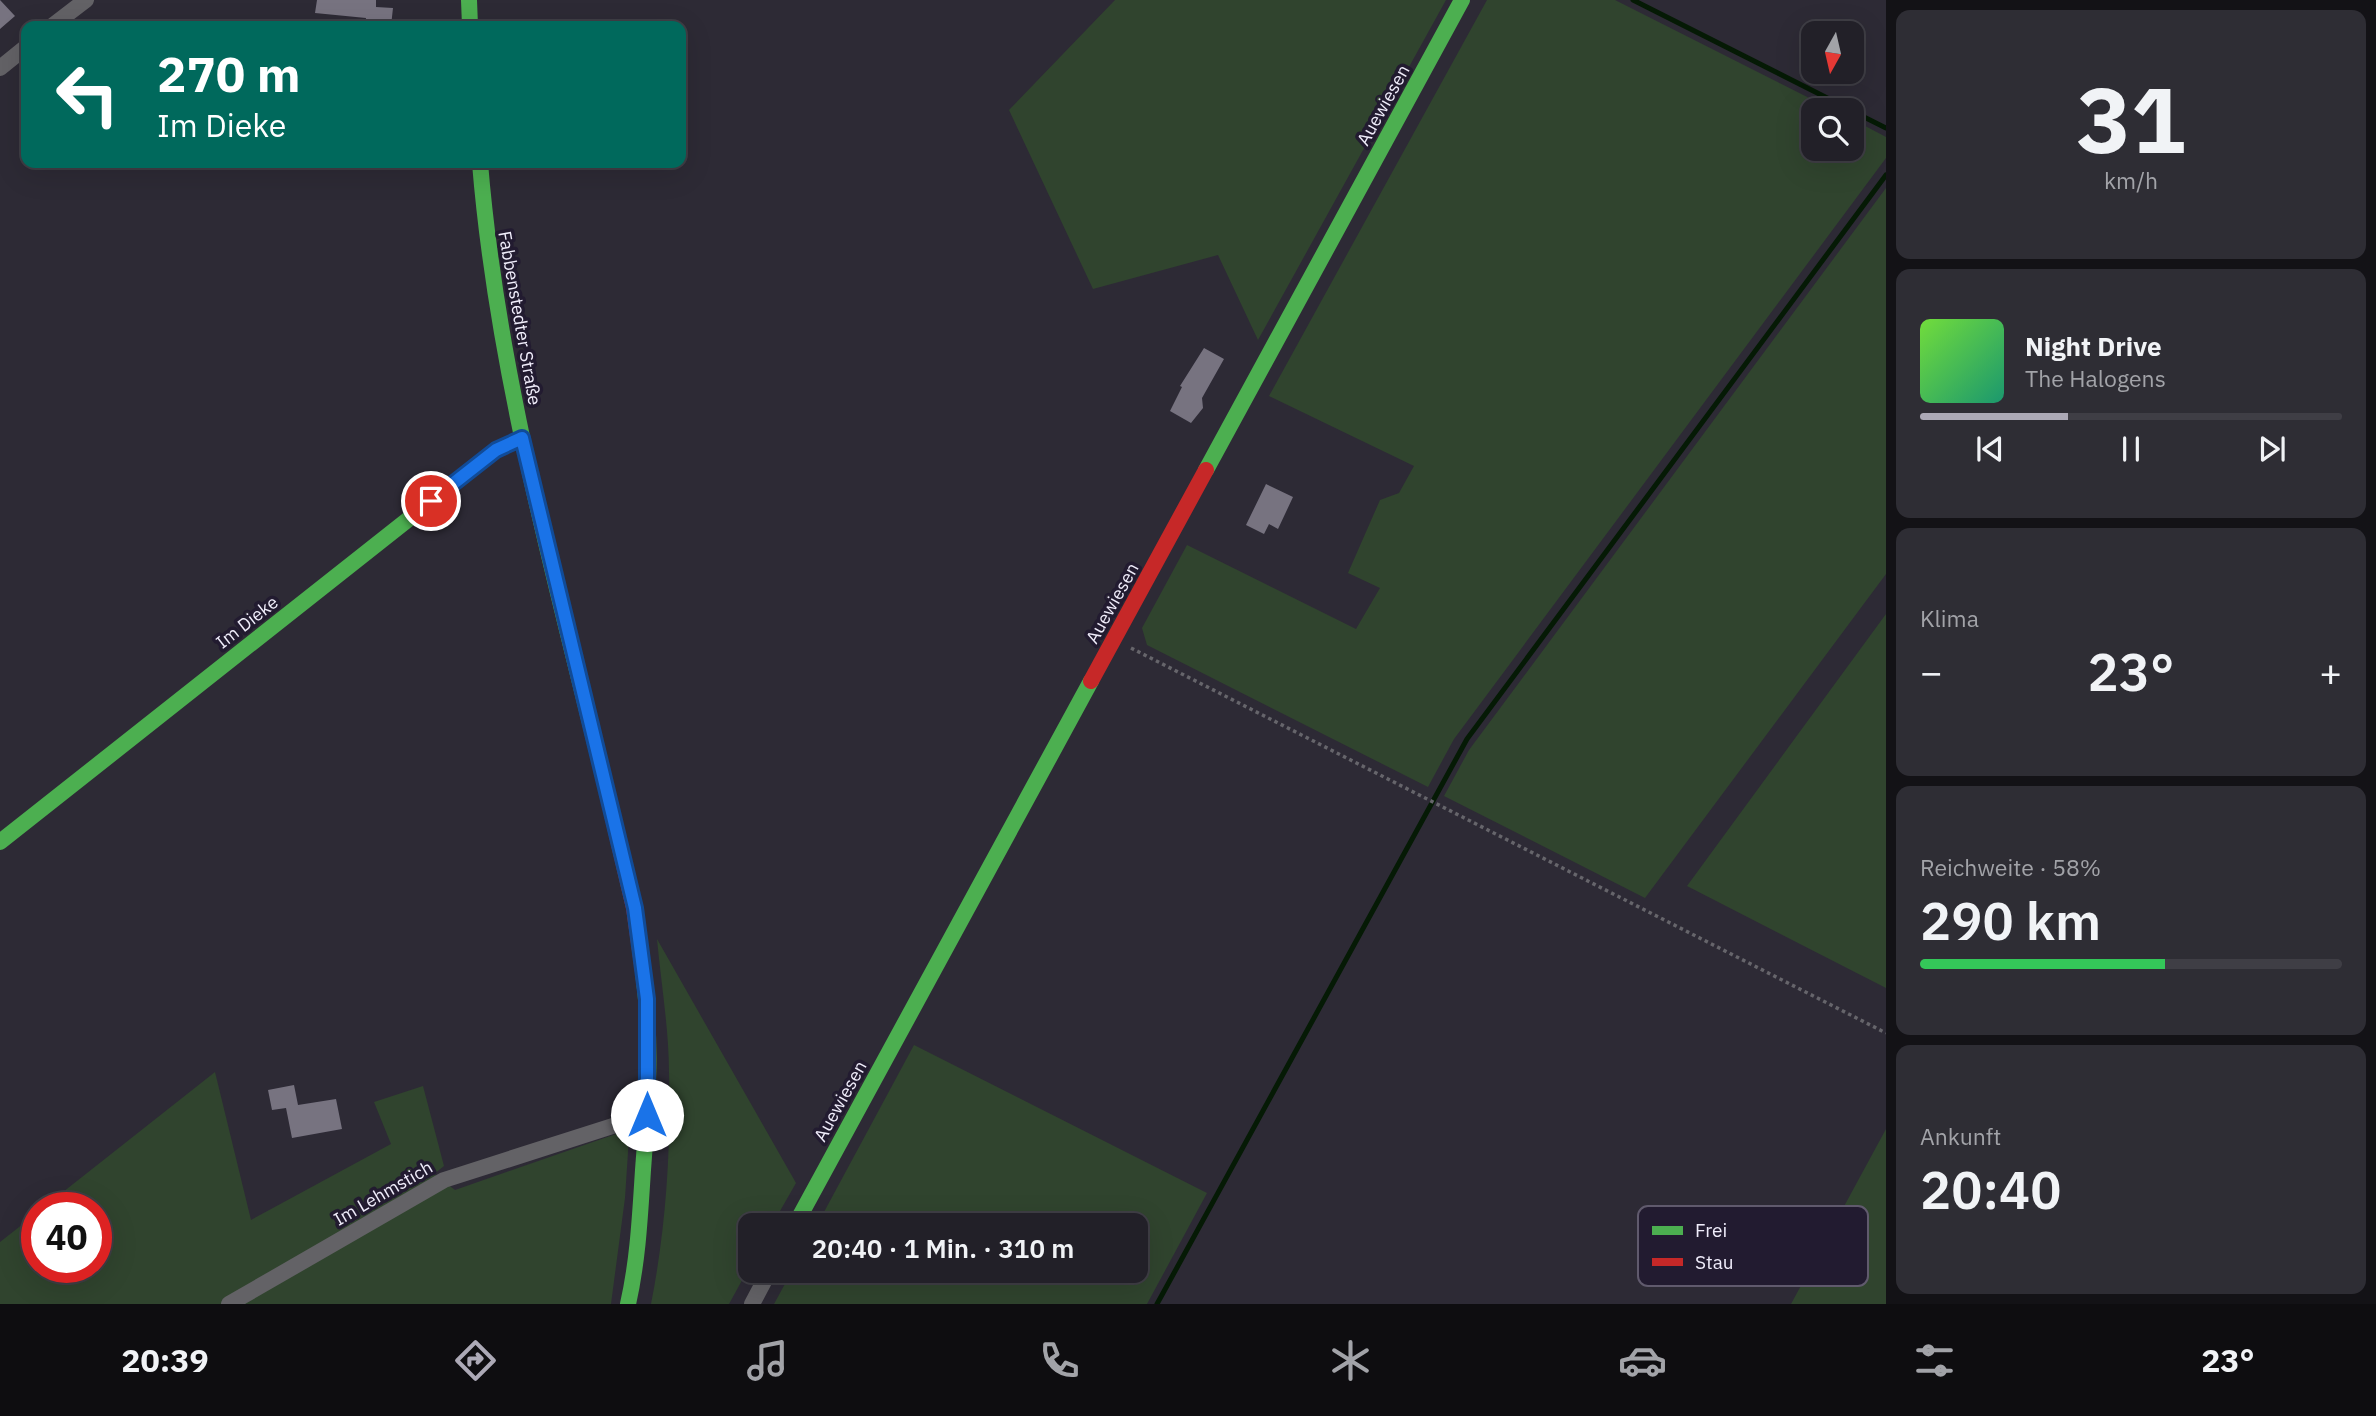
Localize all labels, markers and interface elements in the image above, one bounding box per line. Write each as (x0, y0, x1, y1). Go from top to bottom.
north arrow (1801, 21, 1864, 84)
map controls (1801, 21, 1864, 161)
text: 270 m (157, 42, 301, 105)
icon: left (42, 49, 133, 140)
text: 31 (2076, 60, 2186, 178)
street label: Auewiesen (1351, 61, 1415, 149)
button: search (1801, 98, 1864, 161)
text: Im Dieke (157, 104, 286, 146)
text: km/h (2104, 165, 2158, 195)
street label: Fabbenstedter Straße (493, 229, 547, 407)
text: Night Drive (2025, 329, 2162, 363)
text: The Halogens (2025, 363, 2166, 393)
icon: previous (1971, 430, 2009, 468)
icon: pause (2112, 430, 2150, 468)
icon: next (2253, 430, 2291, 468)
pin (401, 471, 461, 531)
icon: arrive (412, 482, 450, 520)
street label: Auewiesen (1080, 559, 1144, 647)
street label: Im Dieke (211, 590, 283, 653)
text: Klima (1920, 603, 1979, 633)
text: 23° (2088, 638, 2174, 705)
text: − (1920, 647, 1943, 696)
text: + (2319, 647, 2342, 696)
text: Reichweite · 58% (1920, 852, 2101, 882)
text: 290 km (1920, 887, 2101, 954)
street label: Auewiesen (808, 1057, 872, 1145)
position arrow (610, 1078, 684, 1152)
text: Ankunft (1920, 1121, 2001, 1151)
street label: Im Lehmstich (329, 1155, 437, 1231)
text: 20:40 (1920, 1156, 2061, 1223)
speed limit sign: 40 (21, 1192, 112, 1283)
legend (1638, 1206, 1868, 1286)
text: Frei (1695, 1218, 1727, 1242)
text: 20:40 · 1 Min. · 310 m (812, 1231, 1074, 1265)
text: Stau (1695, 1250, 1734, 1274)
icon: directions (451, 1336, 500, 1385)
icon: music (743, 1336, 792, 1385)
icon: phone (1035, 1336, 1084, 1385)
icon: climate (1326, 1336, 1375, 1385)
icon: car (1618, 1336, 1667, 1385)
icon: filters (1910, 1336, 1959, 1385)
text: 20:39 (121, 1339, 209, 1381)
text: 23° (2201, 1339, 2255, 1381)

